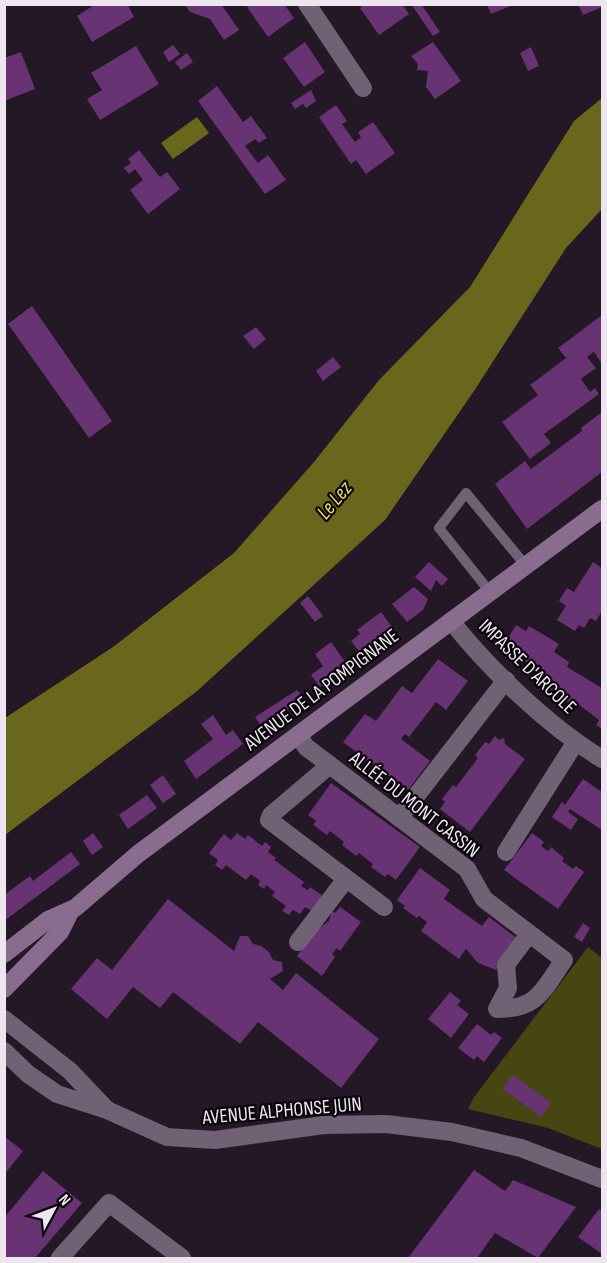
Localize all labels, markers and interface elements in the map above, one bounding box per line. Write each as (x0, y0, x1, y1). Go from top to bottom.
water label: Le Lez (311, 476, 358, 524)
street label: IMPASSE D'ARCOLE (474, 614, 581, 719)
street label: AVENUE DE LA POMPIGNANE (239, 624, 404, 756)
street label: ALLÉE DU MONT CASSIN (344, 746, 484, 863)
street label: AVENUE ALPHONSE JUIN (201, 1092, 363, 1130)
north arrow (24, 1179, 84, 1239)
text: N (54, 1191, 74, 1210)

